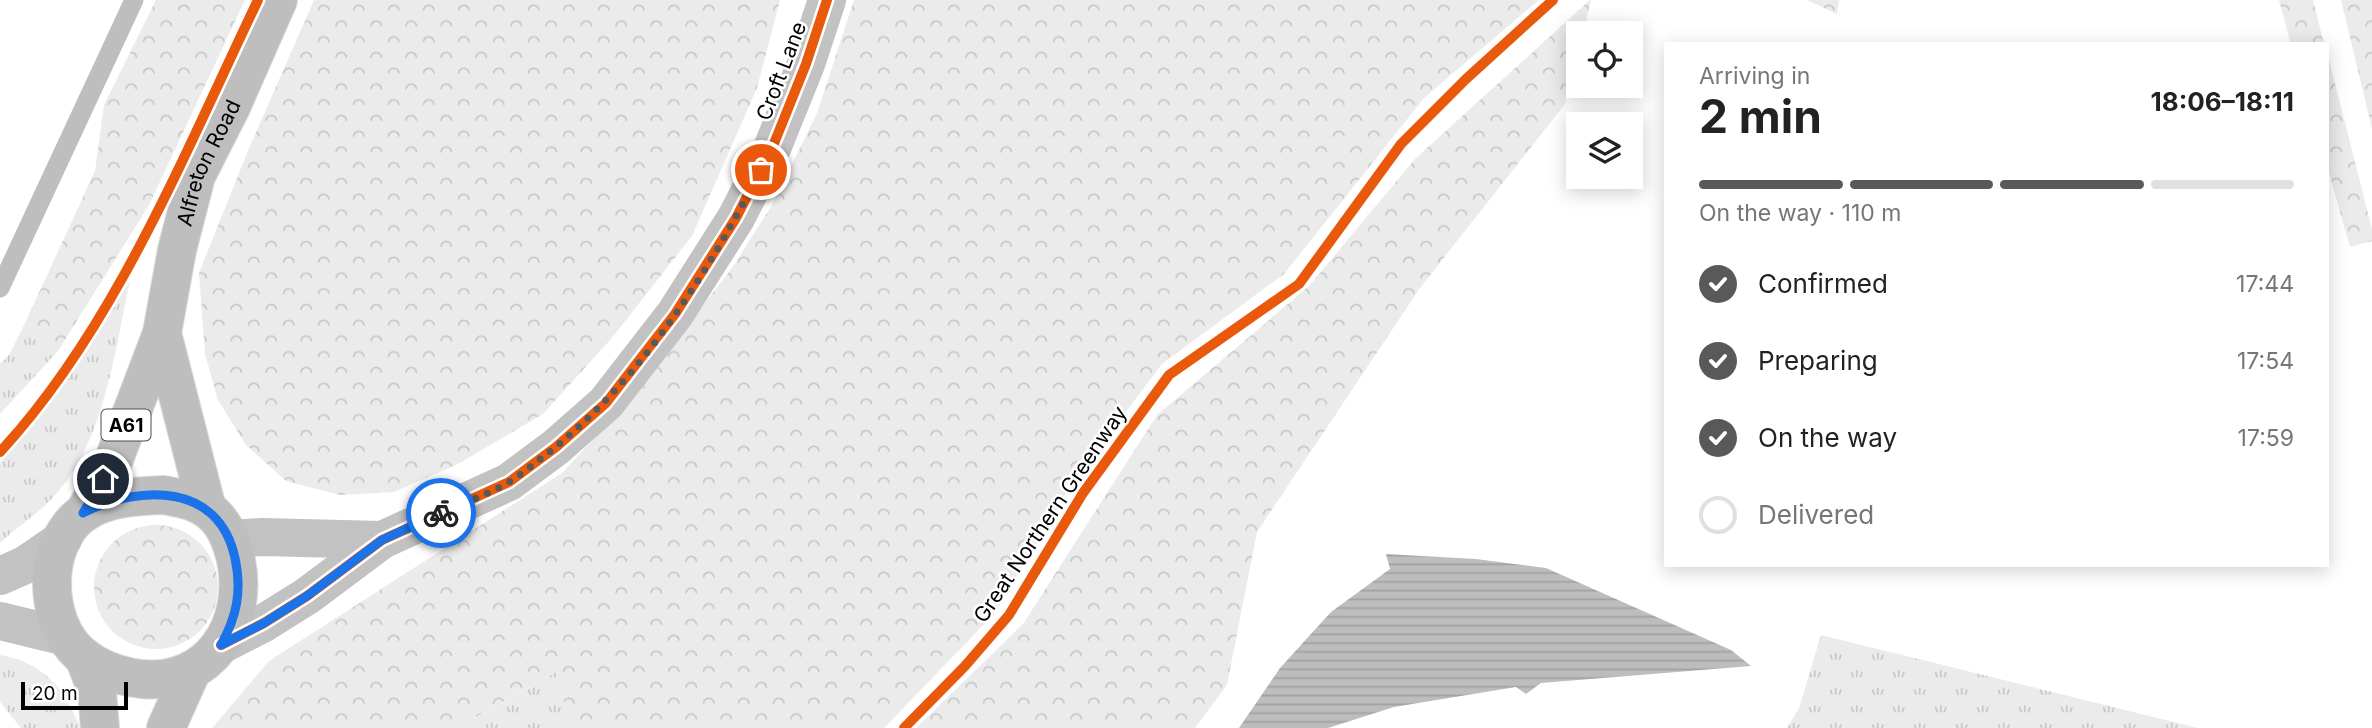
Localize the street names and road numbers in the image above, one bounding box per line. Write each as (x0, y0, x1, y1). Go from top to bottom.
street label: Croft Lane (751, 18, 811, 124)
street label: Alfreton Road (171, 96, 245, 229)
street label: Great Northern Greenway (968, 401, 1132, 627)
road number: A61 (102, 410, 150, 440)

